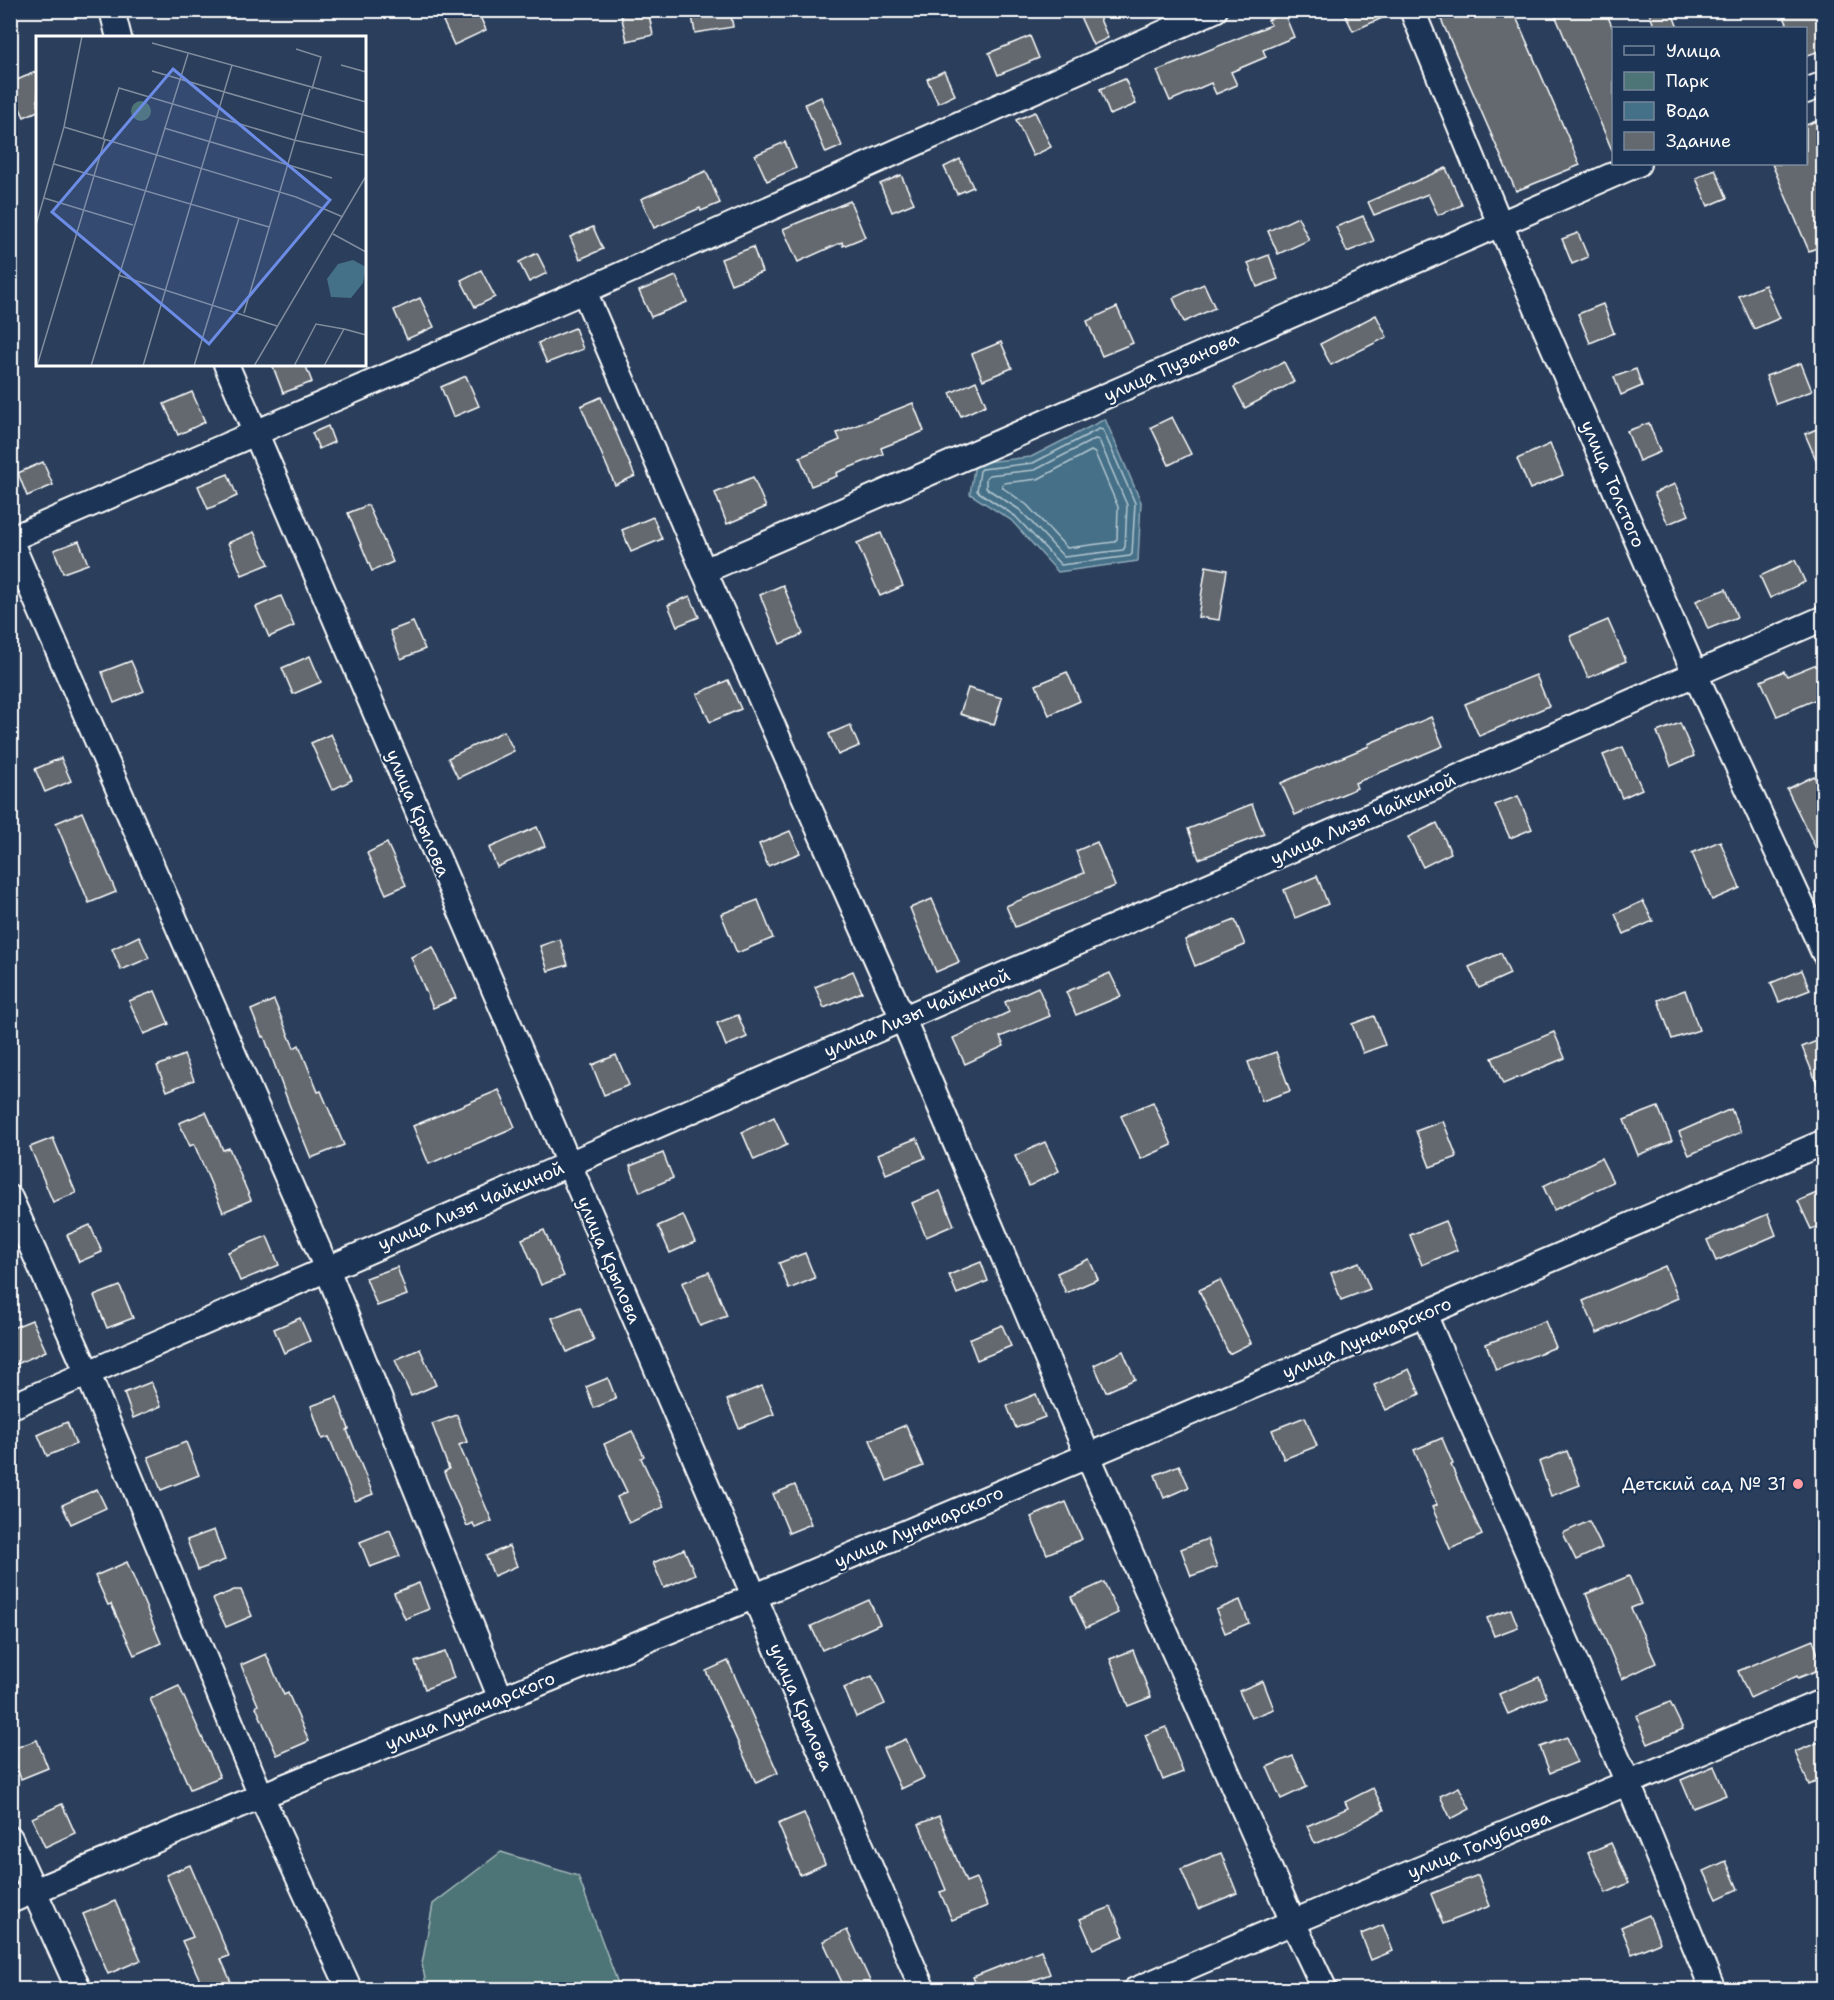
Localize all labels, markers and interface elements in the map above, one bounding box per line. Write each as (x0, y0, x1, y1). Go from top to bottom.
legend (1612, 27, 1807, 165)
inset map (36, 36, 366, 366)
text: Улица (1666, 39, 1720, 63)
text: Парк (1666, 69, 1709, 93)
text: Вода (1666, 99, 1709, 123)
text: Здание (1666, 129, 1731, 153)
street label: улица Пузанова (1100, 327, 1242, 407)
street label: улица Толстого (1575, 417, 1651, 551)
street label: улица Крылова (380, 746, 456, 880)
street label: улица Лизы Чайкиной (1267, 767, 1459, 871)
street label: улица Лизы Чайкиной (820, 963, 1014, 1063)
street label: улица Лизы Чайкиной (374, 1156, 568, 1256)
street label: улица Крылова (571, 1193, 647, 1327)
street label: улица Луначарского (1279, 1292, 1455, 1384)
place label: Детский сад № 31 (1622, 1472, 1786, 1496)
marker: Детский сад № 31 (1791, 1477, 1805, 1491)
street label: улица Луначарского (831, 1481, 1007, 1573)
street label: улица Крылова (763, 1640, 839, 1774)
street label: улица Луначарского (381, 1666, 559, 1756)
street label: улица Голубцова (1404, 1805, 1554, 1885)

